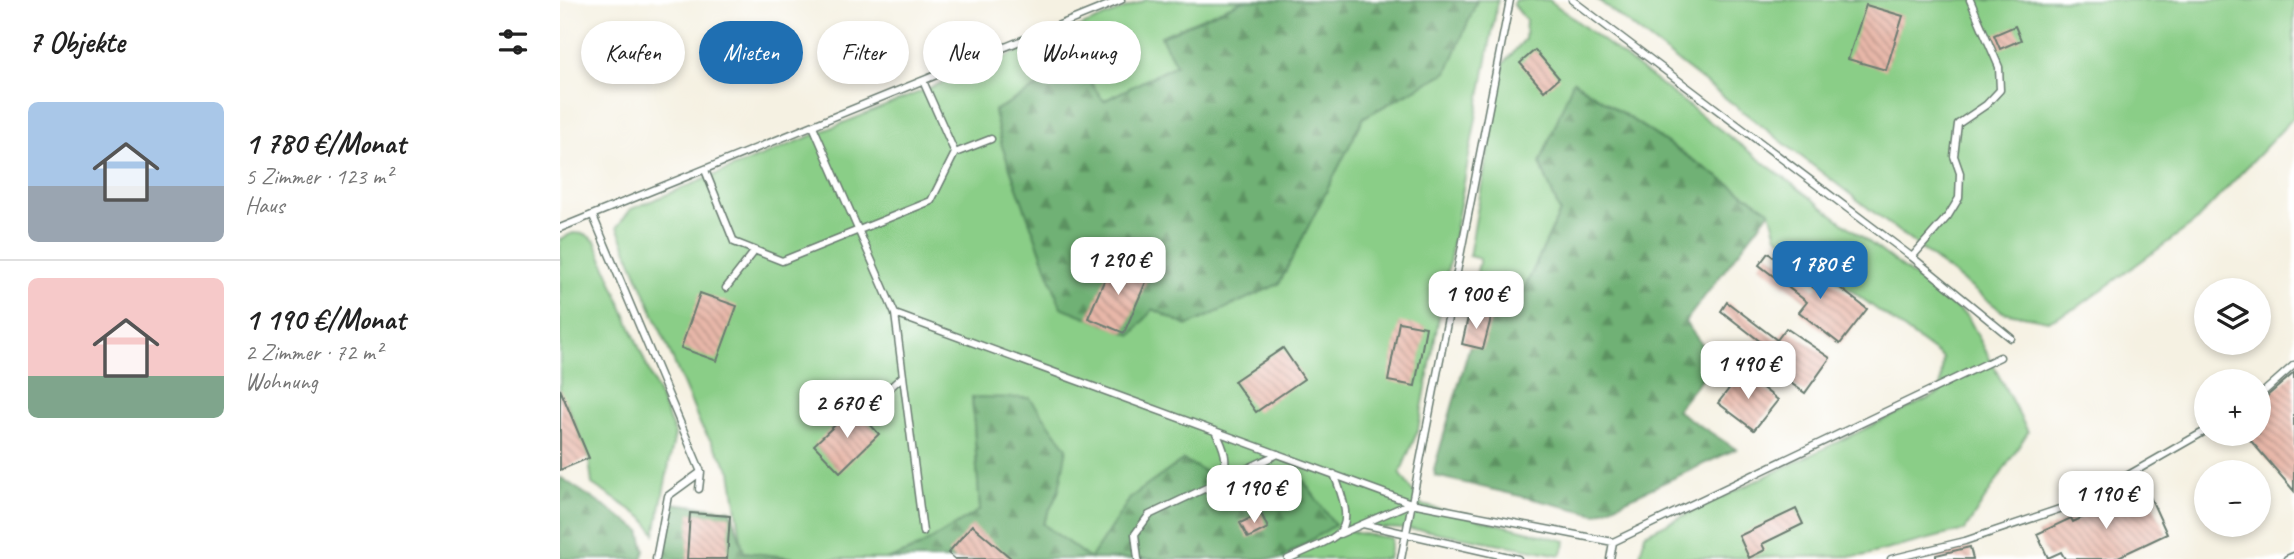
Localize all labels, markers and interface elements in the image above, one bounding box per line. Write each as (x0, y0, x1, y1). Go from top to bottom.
chip: Kaufen (581, 21, 685, 84)
chip: Mieten (699, 21, 803, 84)
chip: Filter (817, 21, 909, 84)
chip: Neu (923, 21, 1003, 84)
chip: Wohnung (1017, 21, 1141, 84)
text: 7 Objekte (28, 23, 125, 61)
icon: filters (494, 23, 532, 61)
text: 1 780 €/Monat (245, 124, 406, 162)
icon: home (84, 130, 168, 214)
text: 5 Zimmer · 123 m² (245, 162, 392, 191)
text: Haus (245, 191, 284, 220)
pin: 1 290 € (1053, 238, 1183, 297)
pin: 1 780 € (1755, 242, 1885, 301)
text: 1 290 € (1087, 245, 1149, 274)
text: 1 780 € (1789, 249, 1851, 278)
pin: 1 900 € (1411, 272, 1541, 331)
map controls (2194, 278, 2271, 537)
button: layers (2194, 278, 2271, 355)
text: 1 900 € (1445, 279, 1507, 308)
text: 1 190 €/Monat (245, 300, 405, 338)
icon: home (84, 306, 168, 390)
text: 2 Zimmer · 72 m² (245, 338, 382, 367)
pin: 1 490 € (1683, 342, 1813, 401)
text: 1 490 € (1717, 349, 1779, 378)
text: Wohnung (245, 367, 318, 396)
button: + (2194, 369, 2271, 446)
pin: 2 670 € (782, 380, 912, 440)
text: 2 670 € (815, 388, 879, 417)
button: − (2194, 460, 2271, 537)
pin: 1 190 € (1189, 466, 1319, 525)
pin: 1 190 € (2041, 472, 2171, 531)
text: 1 190 € (1223, 473, 1285, 502)
text: 1 190 € (2075, 479, 2137, 508)

